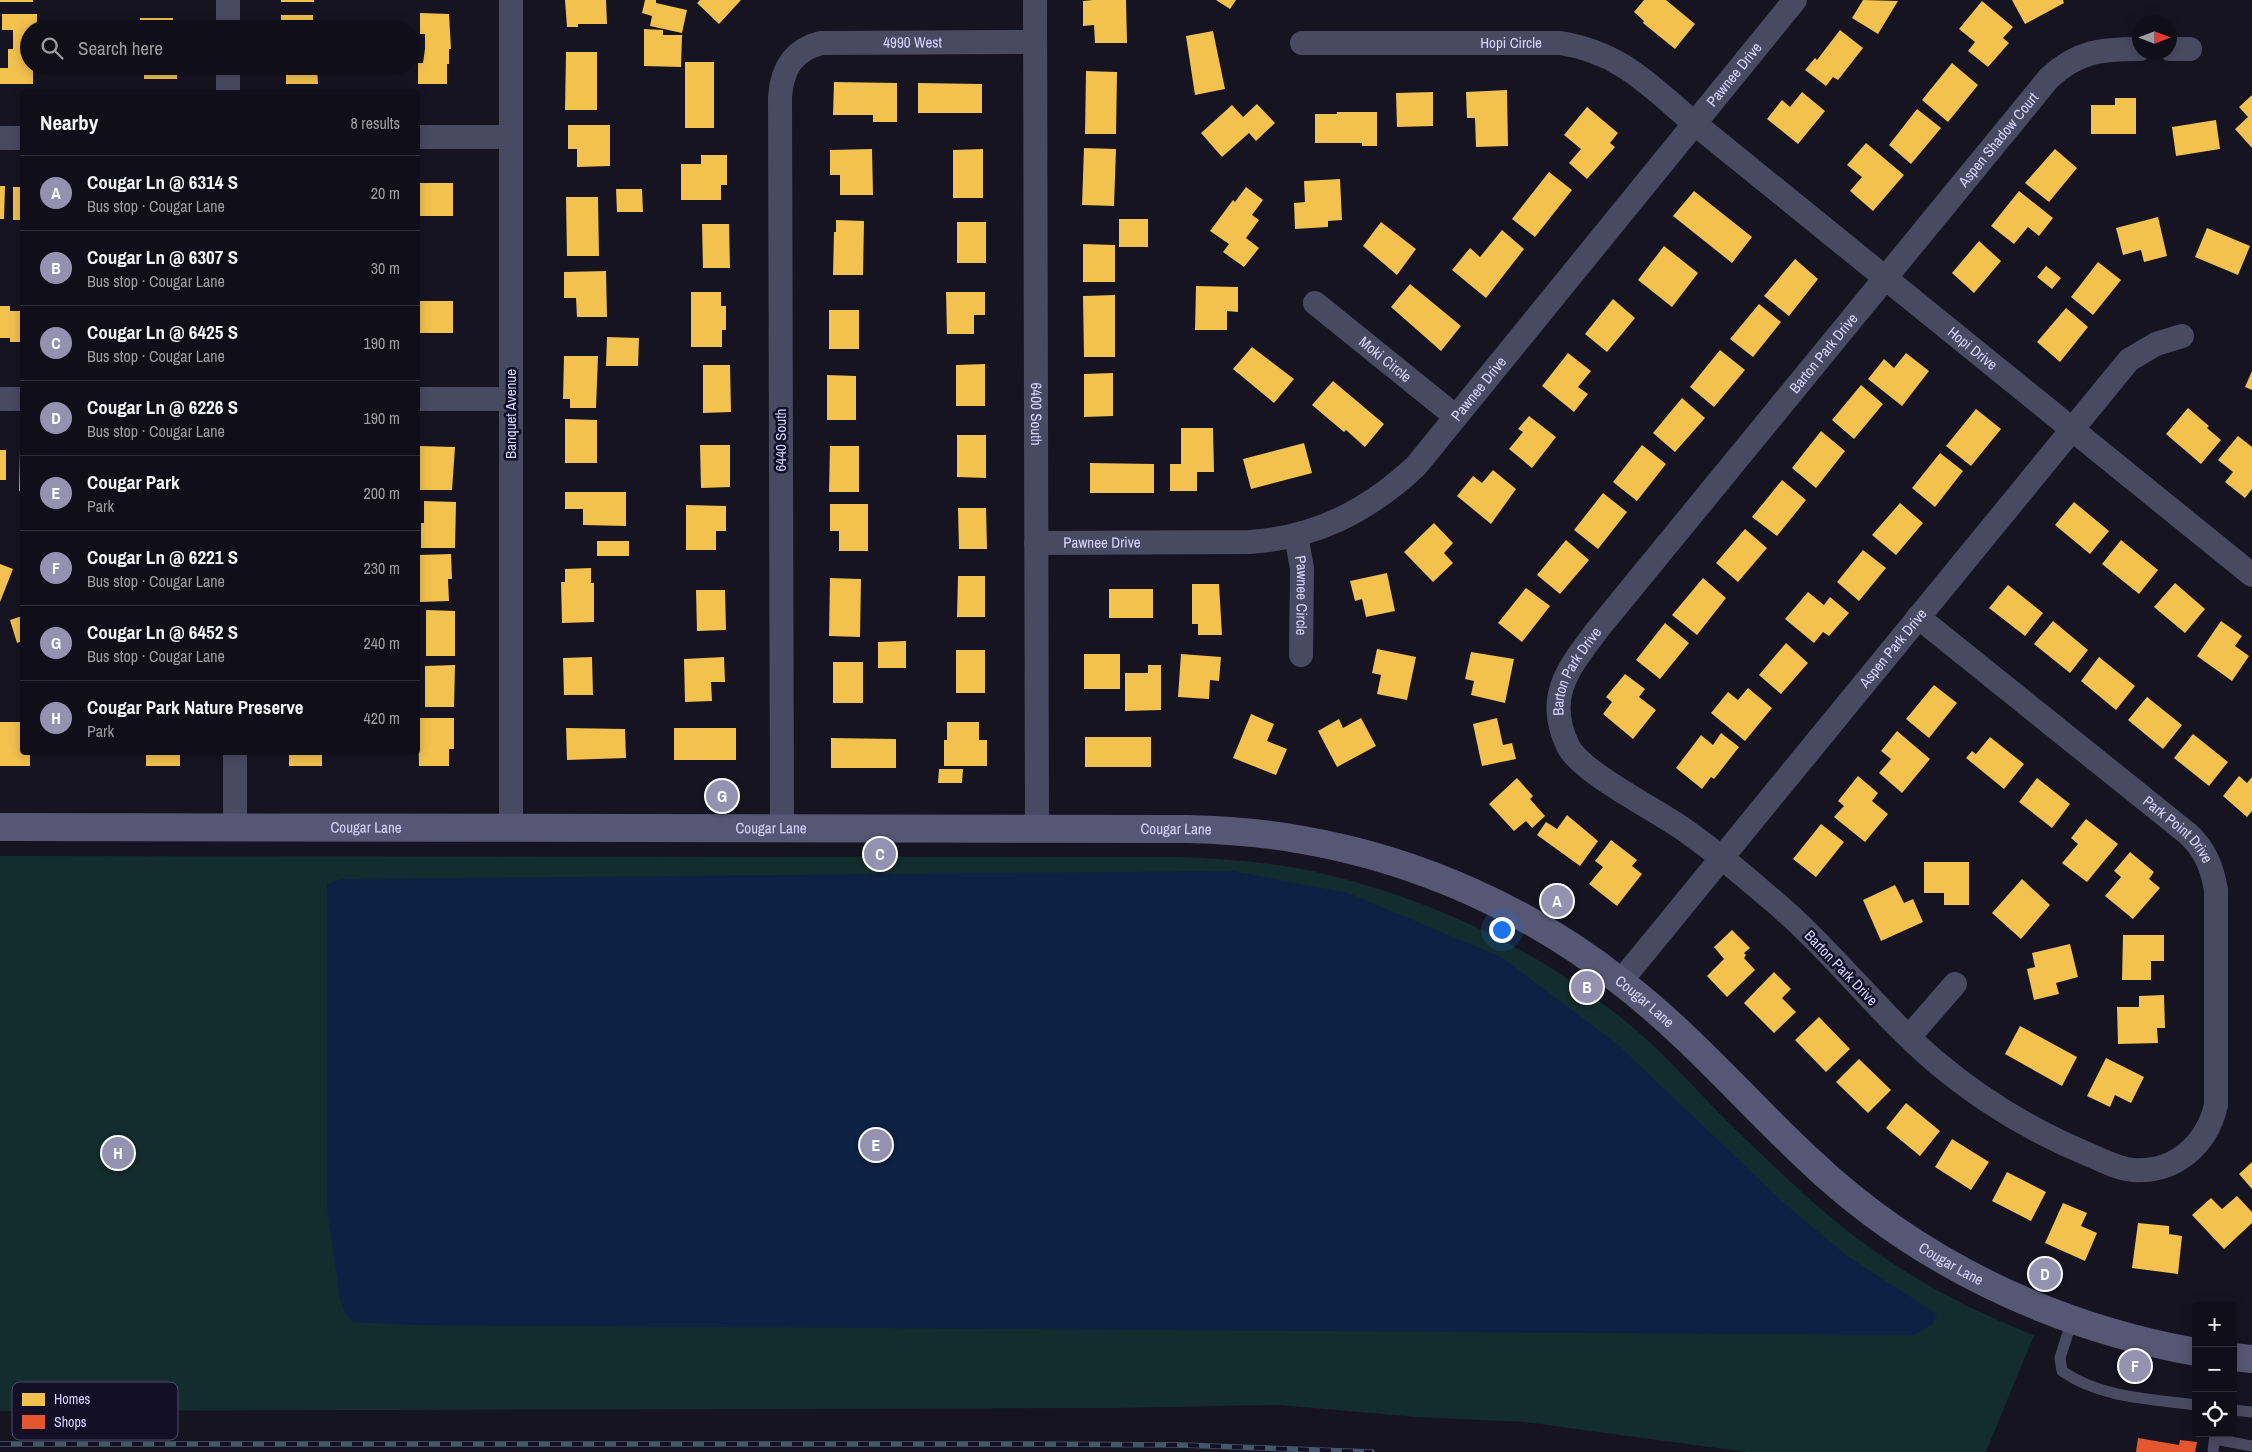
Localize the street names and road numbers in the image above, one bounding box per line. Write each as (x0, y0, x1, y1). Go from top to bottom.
street label: 4990 West (883, 31, 942, 53)
street label: Hopi Circle (1480, 32, 1542, 53)
street label: Pawnee Drive (1701, 37, 1767, 111)
street label: Aspen Shadow Court (1952, 87, 2043, 192)
street label: Barton Park Drive (1784, 308, 1862, 398)
street label: Hopi Drive (1943, 321, 2002, 375)
street label: Moki Circle (1355, 331, 1416, 387)
street label: Pawnee Drive (1446, 352, 1511, 425)
street label: Banquet Avenue (500, 369, 521, 459)
street label: 6400 South (1026, 382, 1047, 446)
street label: 6440 South (770, 409, 791, 471)
street label: Pawnee Drive (1063, 532, 1141, 553)
street label: Pawnee Circle (1290, 554, 1313, 636)
street label: Aspen Park Drive (1854, 604, 1932, 693)
street label: Barton Park Drive (1547, 622, 1606, 716)
street label: Park Point Drive (2139, 791, 2218, 866)
street label: Cougar Lane (330, 817, 402, 838)
street label: Cougar Lane (735, 817, 807, 838)
street label: Cougar Lane (1140, 818, 1212, 840)
street label: Barton Park Drive (1800, 925, 1883, 1010)
street label: Cougar Lane (1611, 970, 1679, 1032)
street label: Cougar Lane (1915, 1237, 1987, 1290)

